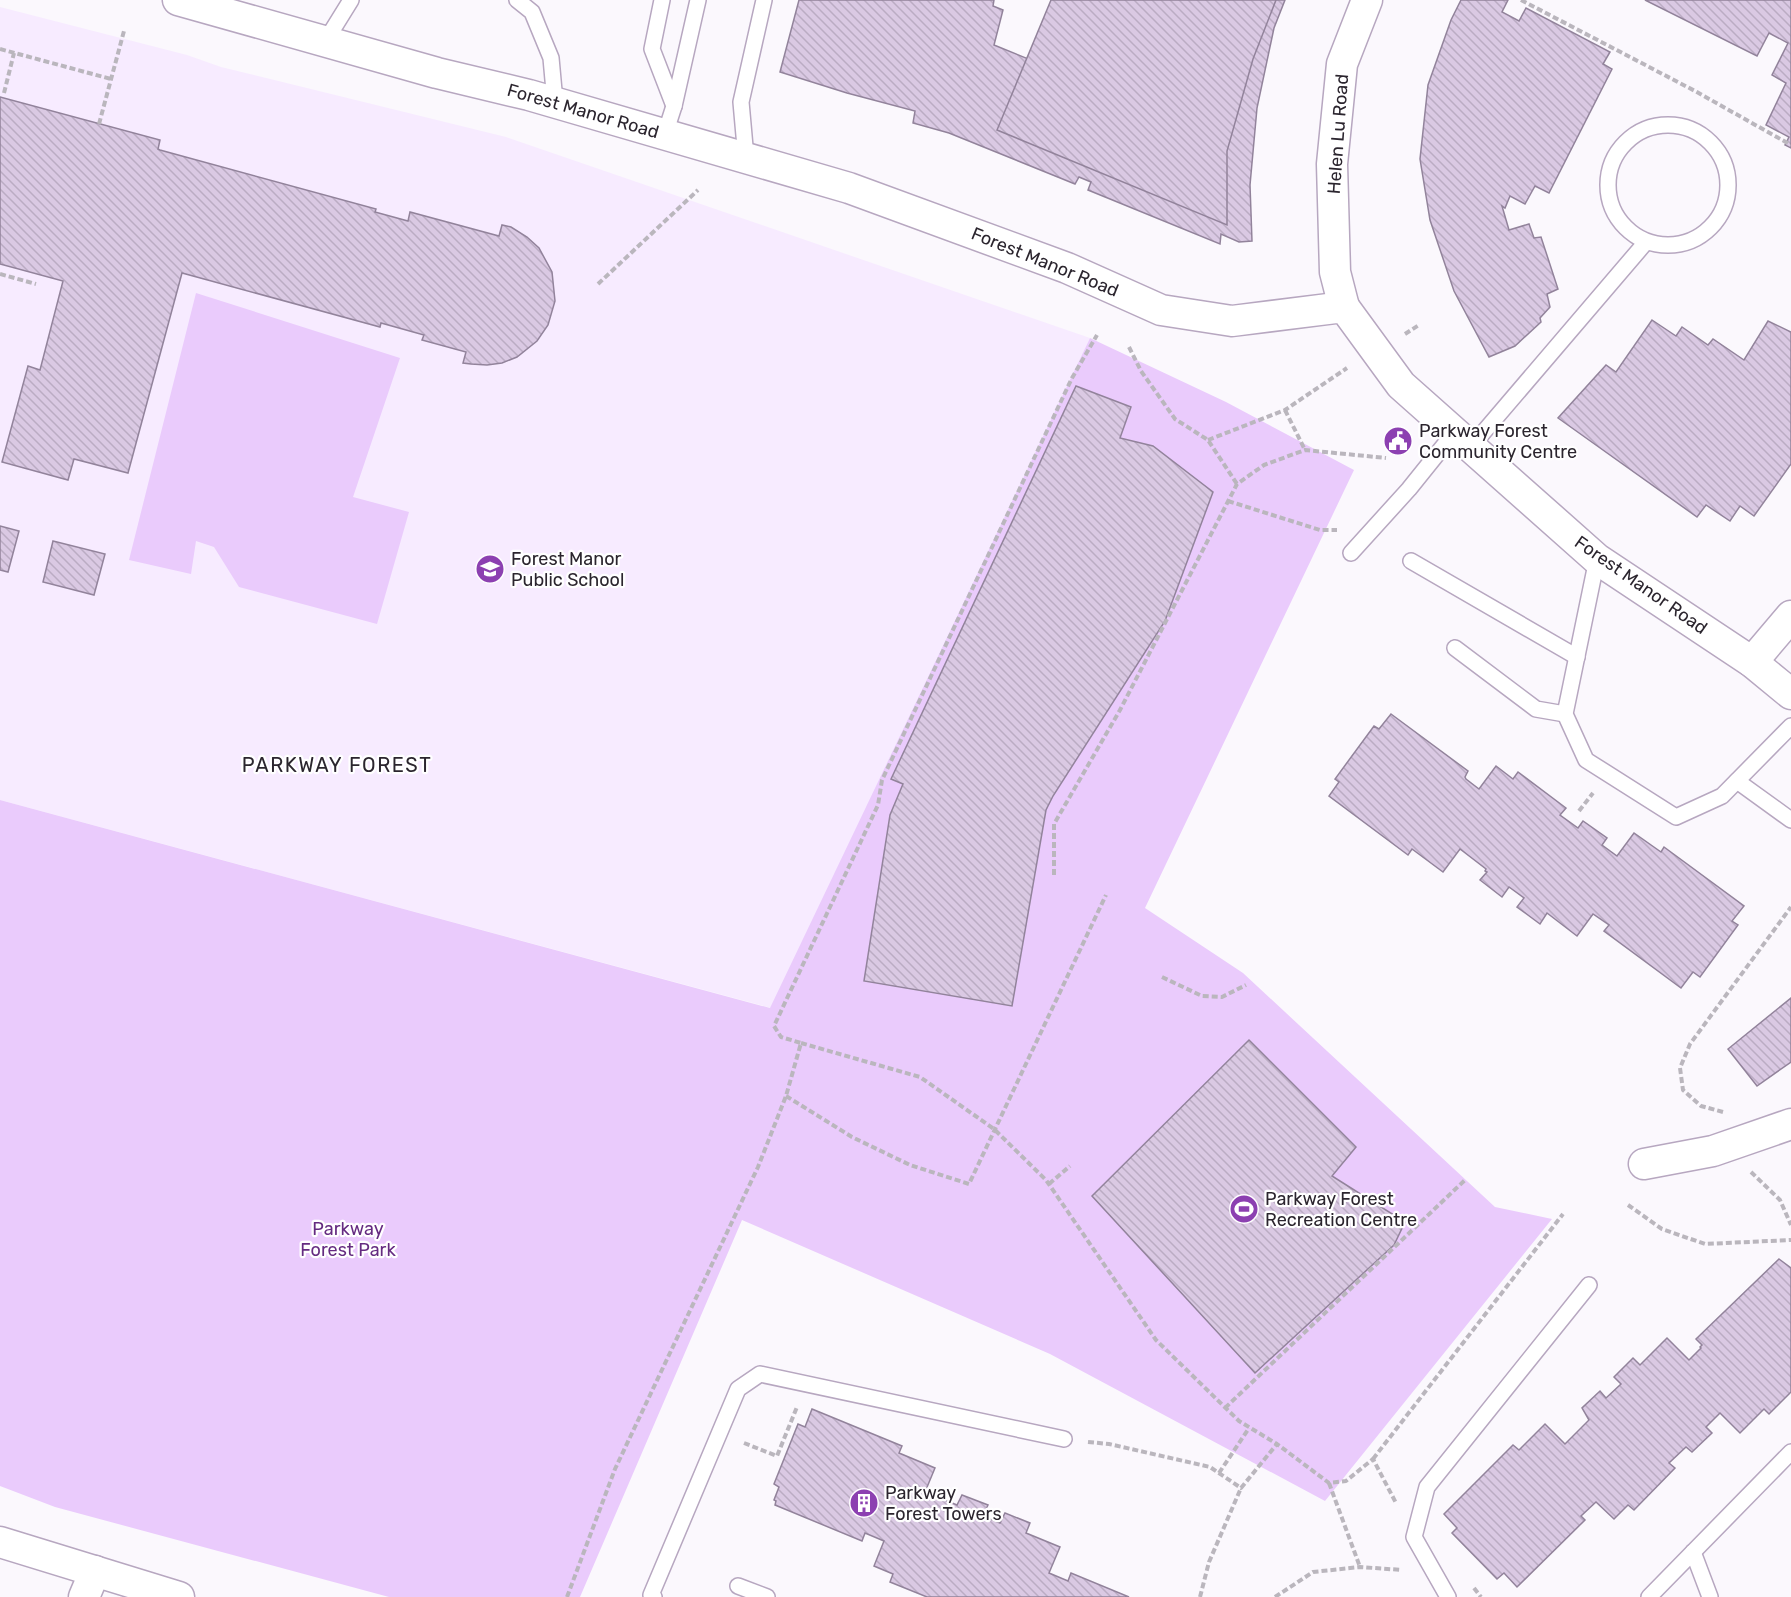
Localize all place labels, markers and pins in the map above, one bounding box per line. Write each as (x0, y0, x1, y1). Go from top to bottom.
place label: Parkway Forest Community Centre (1419, 420, 1577, 463)
public building icon: Parkway Forest Community Centre (1382, 425, 1414, 457)
place label: Forest Manor Public School (511, 548, 624, 591)
school or university icon: Forest Manor Public School (474, 553, 506, 585)
place label: Parkway Forest Recreation Centre (1265, 1188, 1417, 1231)
sports icon: Parkway Forest Recreation Centre (1228, 1193, 1260, 1225)
place label: Parkway Forest Towers (885, 1482, 1002, 1525)
building icon: Parkway Forest Towers (848, 1487, 880, 1519)

